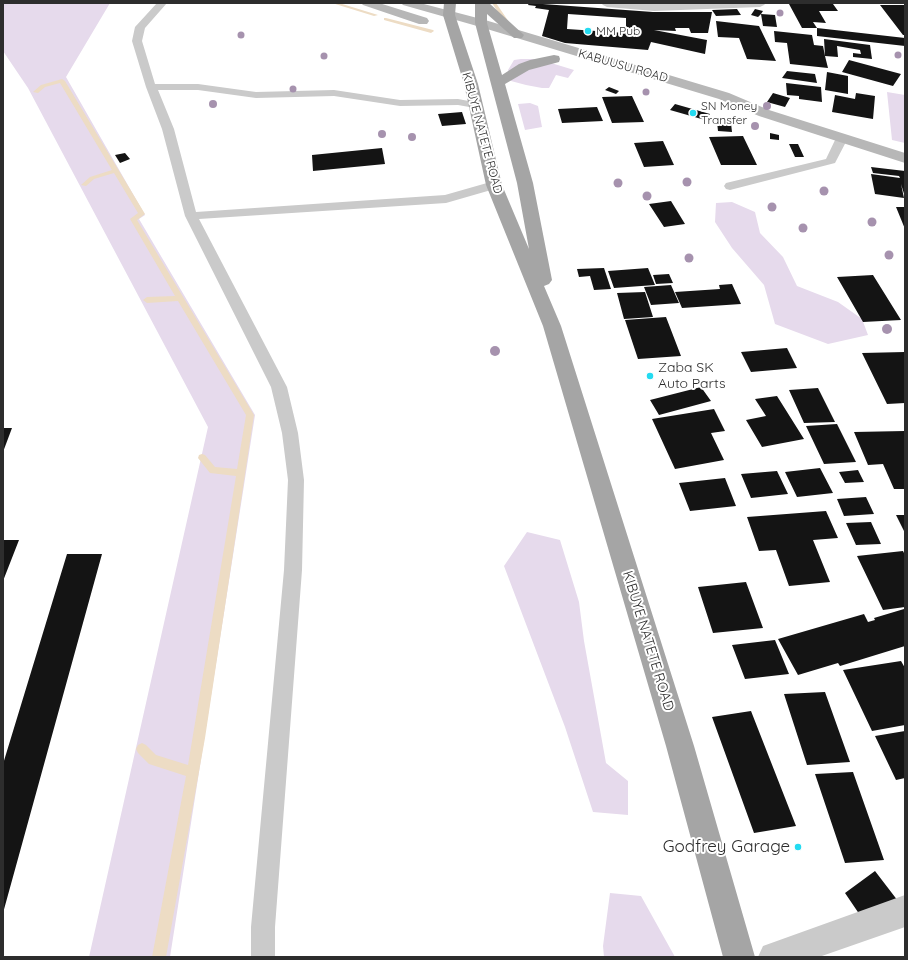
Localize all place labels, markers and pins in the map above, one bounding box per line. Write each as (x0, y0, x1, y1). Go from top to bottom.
place label: MM Pub (596, 24, 640, 38)
marker: MM Pub (583, 26, 593, 36)
place label: SN Money Transfer (701, 99, 757, 127)
marker: SN Money Transfer (688, 108, 698, 118)
place label: Zaba SK Auto Parts (658, 360, 726, 392)
marker: Zaba SK Auto Parts (645, 371, 655, 381)
place label: Godfrey Garage (663, 837, 790, 857)
marker: Godfrey Garage (793, 842, 803, 852)

